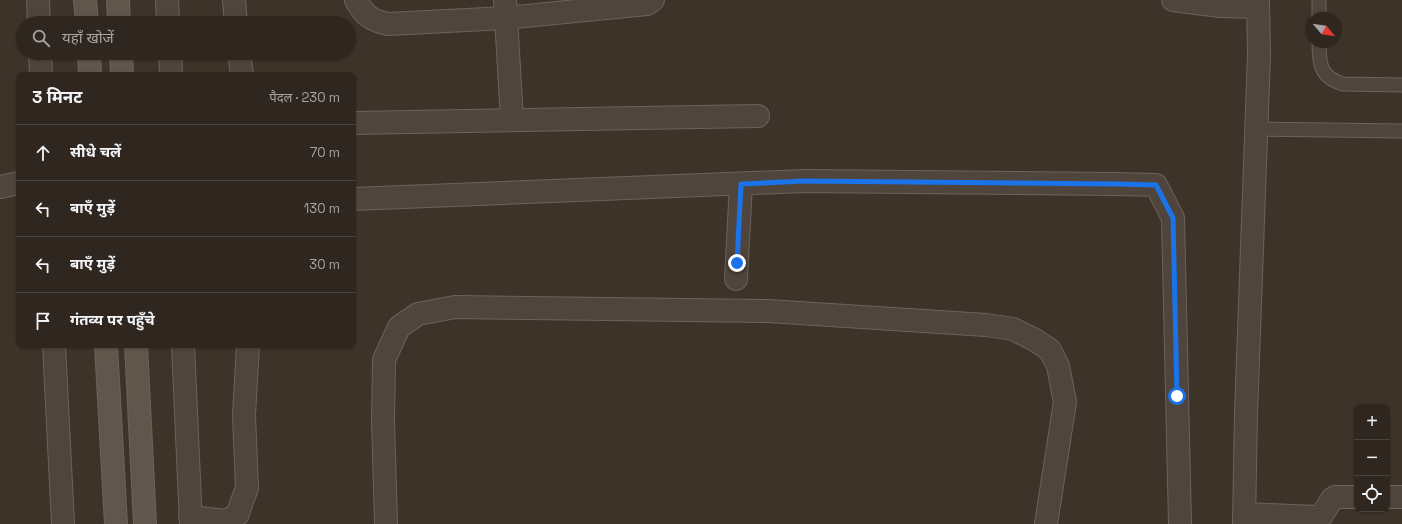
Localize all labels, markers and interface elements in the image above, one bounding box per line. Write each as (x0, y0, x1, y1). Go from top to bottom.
north arrow (1306, 12, 1342, 48)
search box (16, 16, 356, 60)
icon: search (30, 27, 52, 49)
text: यहाँ खोजें (62, 28, 114, 47)
text: 3 मिनट (32, 86, 82, 108)
text: पैदल · 230 m (269, 89, 340, 106)
icon: ahead (32, 142, 54, 164)
text: सीधे चलें (70, 142, 121, 161)
text: 70 m (310, 144, 340, 161)
icon: left (32, 198, 54, 220)
text: बाएँ मुड़ें (70, 198, 115, 217)
text: 130 m (304, 200, 340, 217)
icon: left (32, 254, 54, 276)
text: बाएँ मुड़ें (70, 254, 115, 273)
route end (728, 254, 746, 272)
text: 30 m (309, 256, 340, 273)
icon: arrive (32, 310, 54, 332)
text: गंतव्य पर पहुँचे (70, 310, 155, 329)
route start (1168, 387, 1186, 405)
map controls (1354, 404, 1390, 512)
button: + (1354, 404, 1390, 440)
button: − (1354, 440, 1390, 476)
button: locate (1354, 476, 1390, 512)

